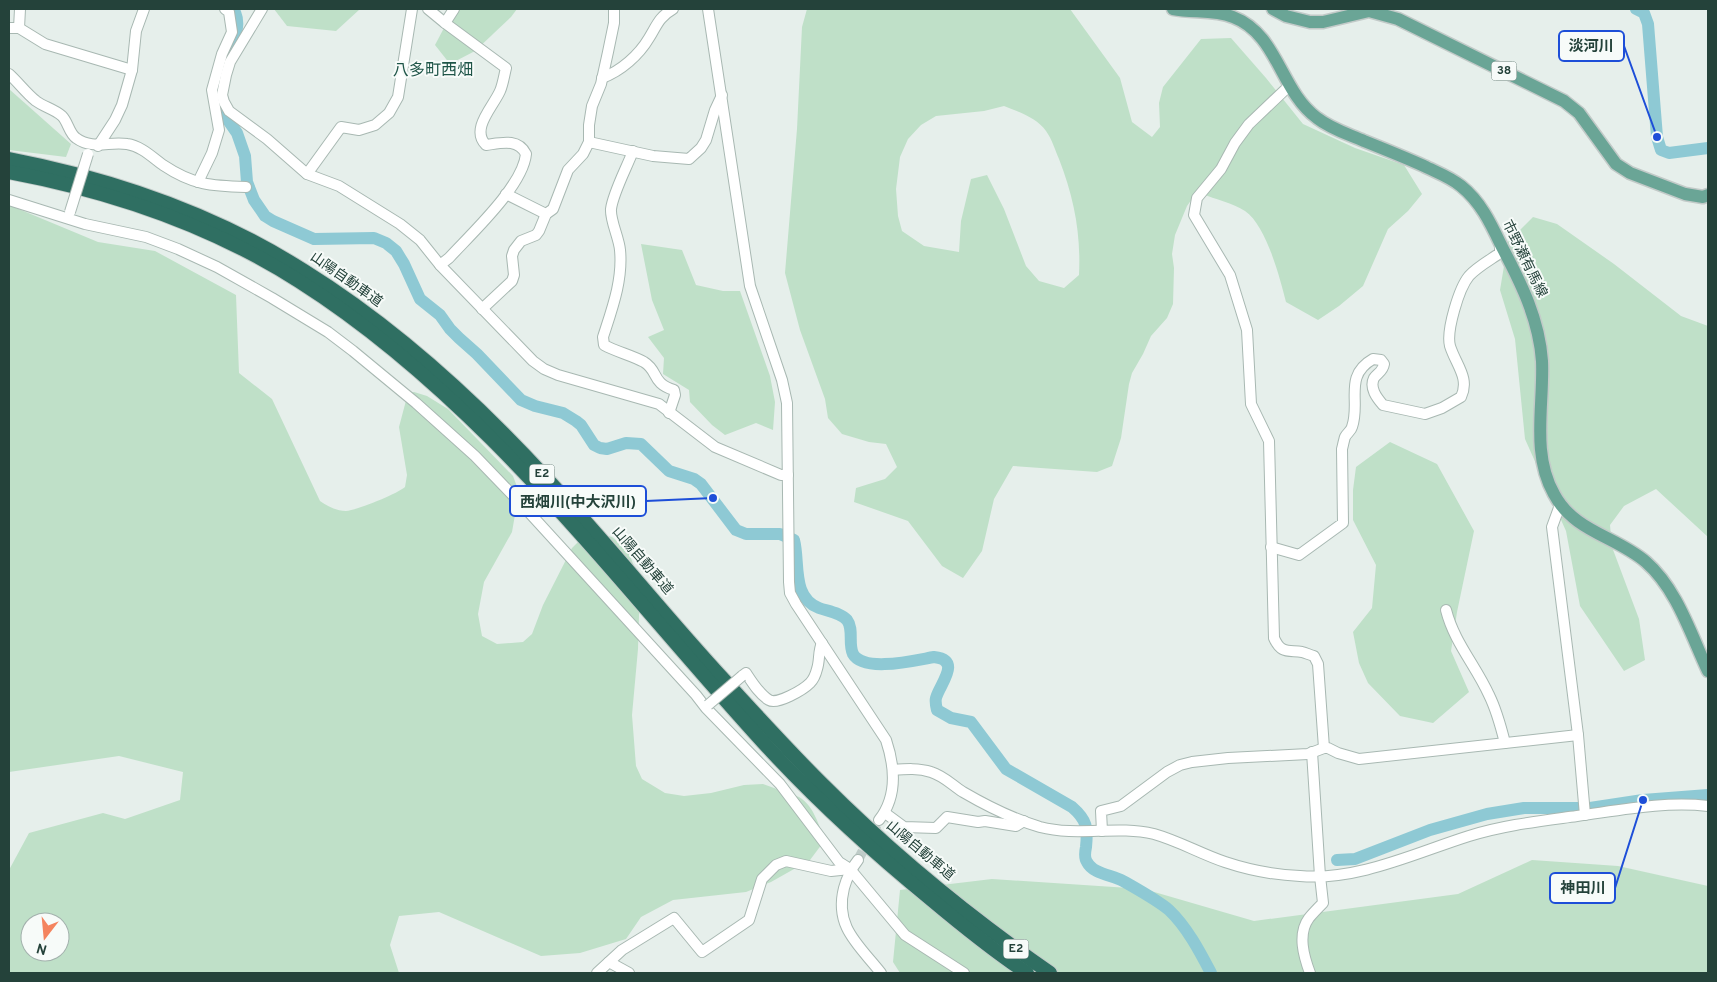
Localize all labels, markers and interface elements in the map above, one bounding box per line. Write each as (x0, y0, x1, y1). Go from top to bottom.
callout: 淡河川 (1559, 31, 1624, 61)
text: 淡河川 (1568, 38, 1614, 57)
district label: 八多町西畑 (393, 61, 473, 81)
road number: 38 (1492, 61, 1516, 80)
street label: 市野瀬有馬線 (1498, 218, 1550, 300)
street label: 山陽自動車道 (307, 249, 385, 311)
road number: E2 (530, 464, 554, 484)
callout: 西畑川(中大沢川) (510, 486, 646, 516)
text: 西畑川(中大沢川) (520, 494, 636, 513)
street label: 山陽自動車道 (608, 524, 676, 598)
street label: 山陽自動車道 (882, 817, 958, 885)
callout: 神田川 (1550, 873, 1615, 903)
text: 神田川 (1559, 879, 1606, 899)
north arrow (20, 912, 70, 962)
text: N (35, 938, 49, 958)
road number: E2 (1004, 940, 1028, 959)

